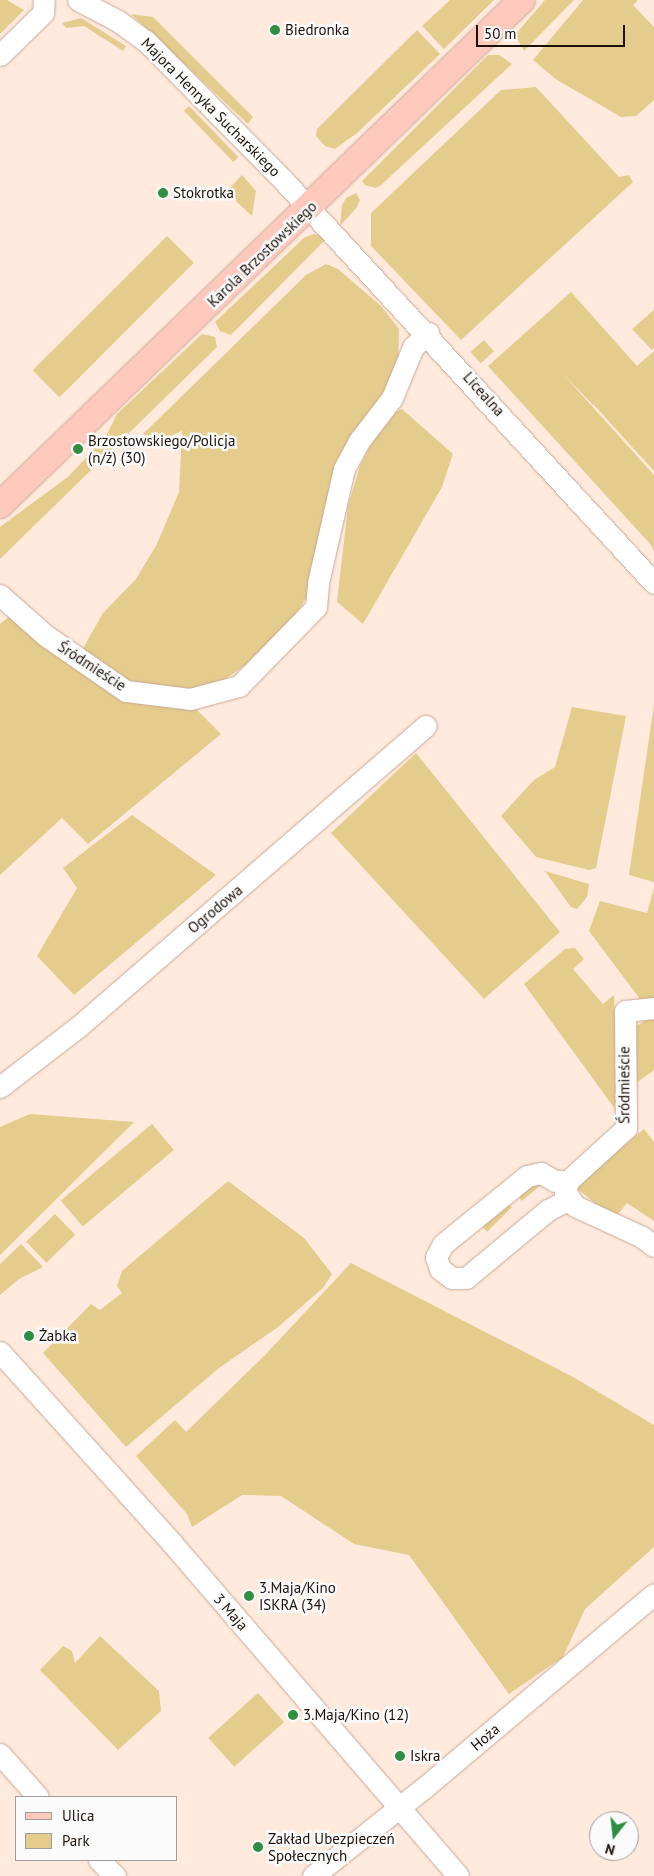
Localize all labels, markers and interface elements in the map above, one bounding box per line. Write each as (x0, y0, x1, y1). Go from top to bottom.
scale bar (479, 15, 628, 47)
place label: Biedronka (285, 21, 349, 39)
marker: Biedronka (269, 24, 281, 36)
text: 50 m (484, 24, 517, 43)
street label: Majora Henryka Sucharskiego (138, 34, 284, 180)
place label: Stokrotka (173, 184, 234, 202)
marker: Stokrotka (157, 187, 169, 199)
street label: Karola Brzostowskiego (204, 197, 320, 311)
street label: Licealna (459, 368, 509, 420)
place label: Brzostowskiego/Policja (n/ż) (30) (88, 431, 235, 466)
marker: Brzostowskiego/Policja (n/ż) (30) (72, 443, 84, 455)
street label: Śródmieście (55, 637, 129, 695)
street label: Ogrodowa (184, 881, 246, 937)
street label: Śródmieście (615, 1046, 633, 1124)
place label: Żabka (39, 1327, 77, 1345)
marker: Żabka (23, 1330, 35, 1342)
place label: 3.Maja/Kino ISKRA (34) (259, 1578, 336, 1613)
street label: 3 Maja (210, 1590, 252, 1634)
marker: 3.Maja/Kino ISKRA (34) (243, 1590, 255, 1602)
place label: 3.Maja/Kino (12) (303, 1706, 409, 1724)
marker: 3.Maja/Kino (12) (287, 1709, 299, 1721)
street label: Hoża (467, 1720, 503, 1754)
place label: Iskra (410, 1747, 440, 1765)
marker: Iskra (394, 1750, 406, 1762)
legend (15, 1796, 178, 1861)
text: Ulica (62, 1806, 94, 1825)
north arrow (589, 1811, 639, 1861)
place label: Zakład Ubezpieczeń Społecznych (268, 1829, 395, 1864)
text: Park (62, 1831, 90, 1850)
text: N (603, 1840, 617, 1859)
marker: Zakład Ubezpieczeń Społecznych (252, 1841, 264, 1853)

